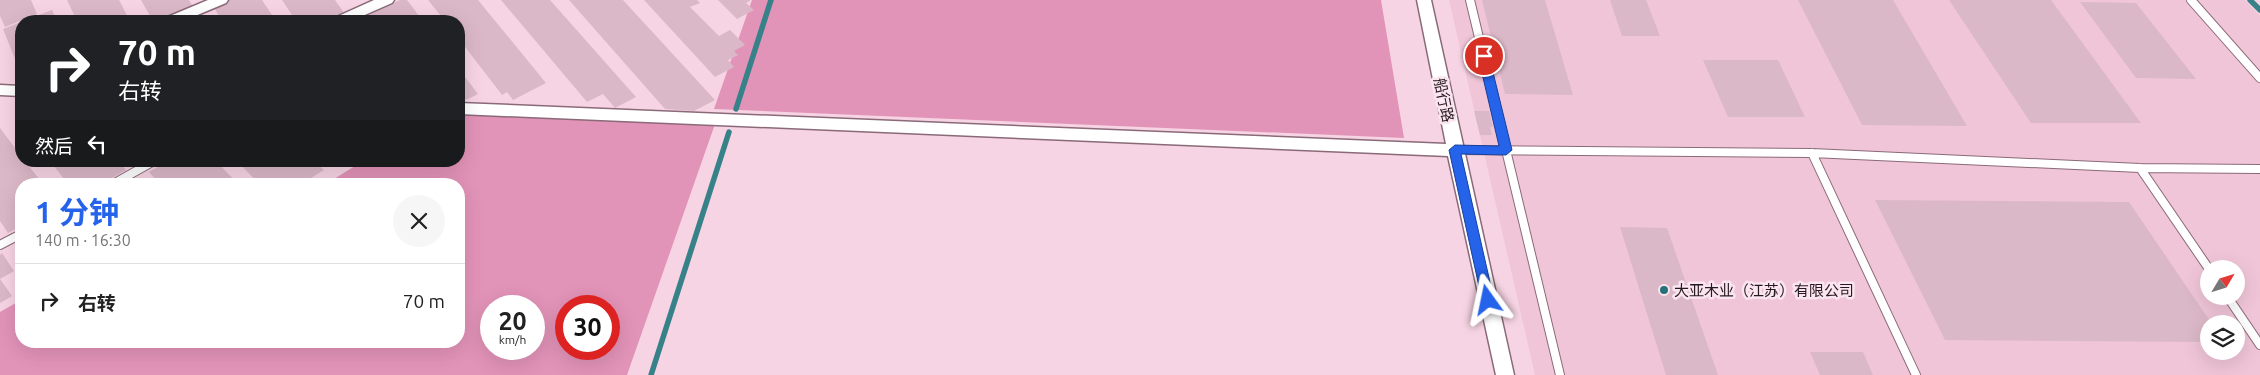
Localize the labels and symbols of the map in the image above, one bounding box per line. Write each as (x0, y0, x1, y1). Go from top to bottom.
pin (1463, 35, 1505, 77)
street label: 船行路 (1431, 76, 1457, 124)
north arrow (2200, 260, 2245, 305)
position arrow (1461, 273, 1513, 325)
place label: 大亚木业（江苏）有限公司 (1674, 282, 1854, 299)
marker: 大亚木业（江苏）有限公司 (1658, 284, 1670, 296)
speed limit sign: 30 (555, 295, 620, 360)

